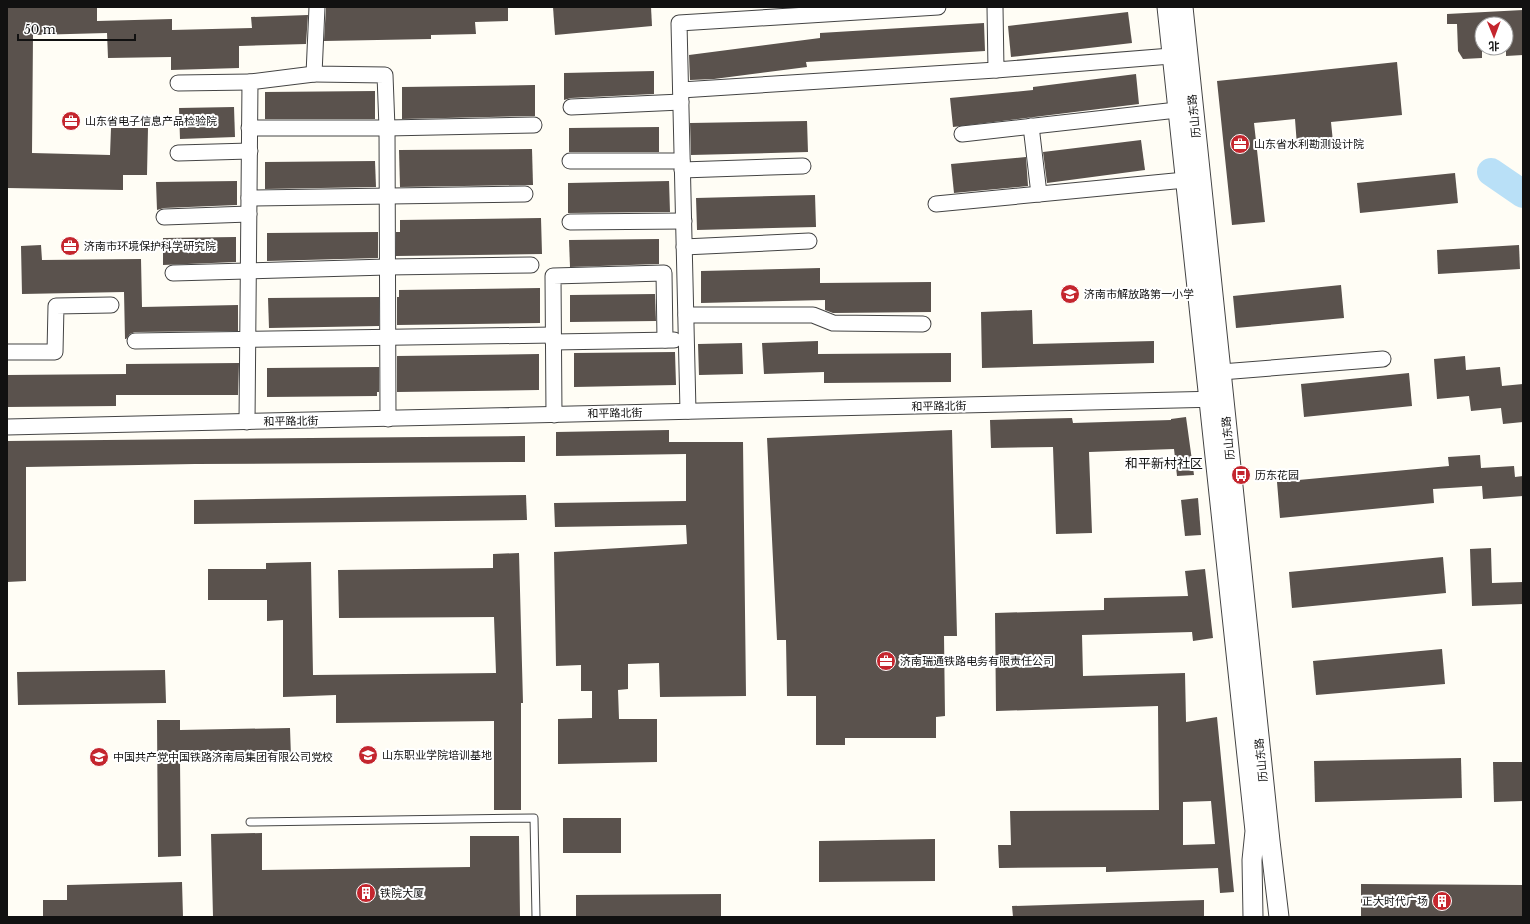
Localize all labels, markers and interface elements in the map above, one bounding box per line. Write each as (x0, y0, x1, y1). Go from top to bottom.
scale bar (18, 16, 135, 42)
north arrow (1474, 16, 1514, 56)
text: 50 m (24, 22, 56, 37)
text: 北 (1489, 39, 1500, 53)
street label: 历山东路 (1185, 93, 1203, 139)
office icon: 山东省电子信息产品检验院 (60, 110, 82, 132)
place label: 山东省电子信息产品检验院 (85, 114, 217, 128)
office icon: 山东省水利勘测设计院 (1229, 133, 1251, 155)
place label: 山东省水利勘测设计院 (1254, 137, 1364, 151)
office icon: 济南市环境保护科学研究院 (59, 235, 81, 257)
place label: 济南市环境保护科学研究院 (84, 239, 216, 253)
school or university icon: 济南市解放路第一小学 (1059, 283, 1081, 305)
place label: 济南市解放路第一小学 (1084, 287, 1194, 301)
street label: 和平路北街 (911, 399, 967, 413)
street label: 和平路北街 (587, 406, 643, 420)
street label: 和平路北街 (263, 414, 319, 428)
street label: 历山东路 (1219, 415, 1237, 461)
district label: 和平新村社区 (1125, 455, 1203, 472)
bus stop icon: 历东花园 (1230, 464, 1252, 486)
place label: 历东花园 (1255, 468, 1299, 482)
office icon: 济南瑞通铁路电务有限责任公司 (875, 650, 897, 672)
place label: 济南瑞通铁路电务有限责任公司 (900, 654, 1054, 668)
street label: 历山东路 (1252, 737, 1270, 783)
school or university icon: 山东职业学院培训基地 (357, 744, 379, 766)
school or university icon: 中国共产党中国铁路济南局集团有限公司党校 (88, 746, 110, 768)
place label: 山东职业学院培训基地 (382, 748, 492, 762)
place label: 中国共产党中国铁路济南局集团有限公司党校 (113, 750, 333, 764)
building icon: 铁院大厦 (355, 882, 377, 904)
place label: 铁院大厦 (380, 886, 424, 900)
building icon: 正大时代广场 (1431, 890, 1453, 912)
place label: 正大时代广场 (1362, 894, 1428, 908)

